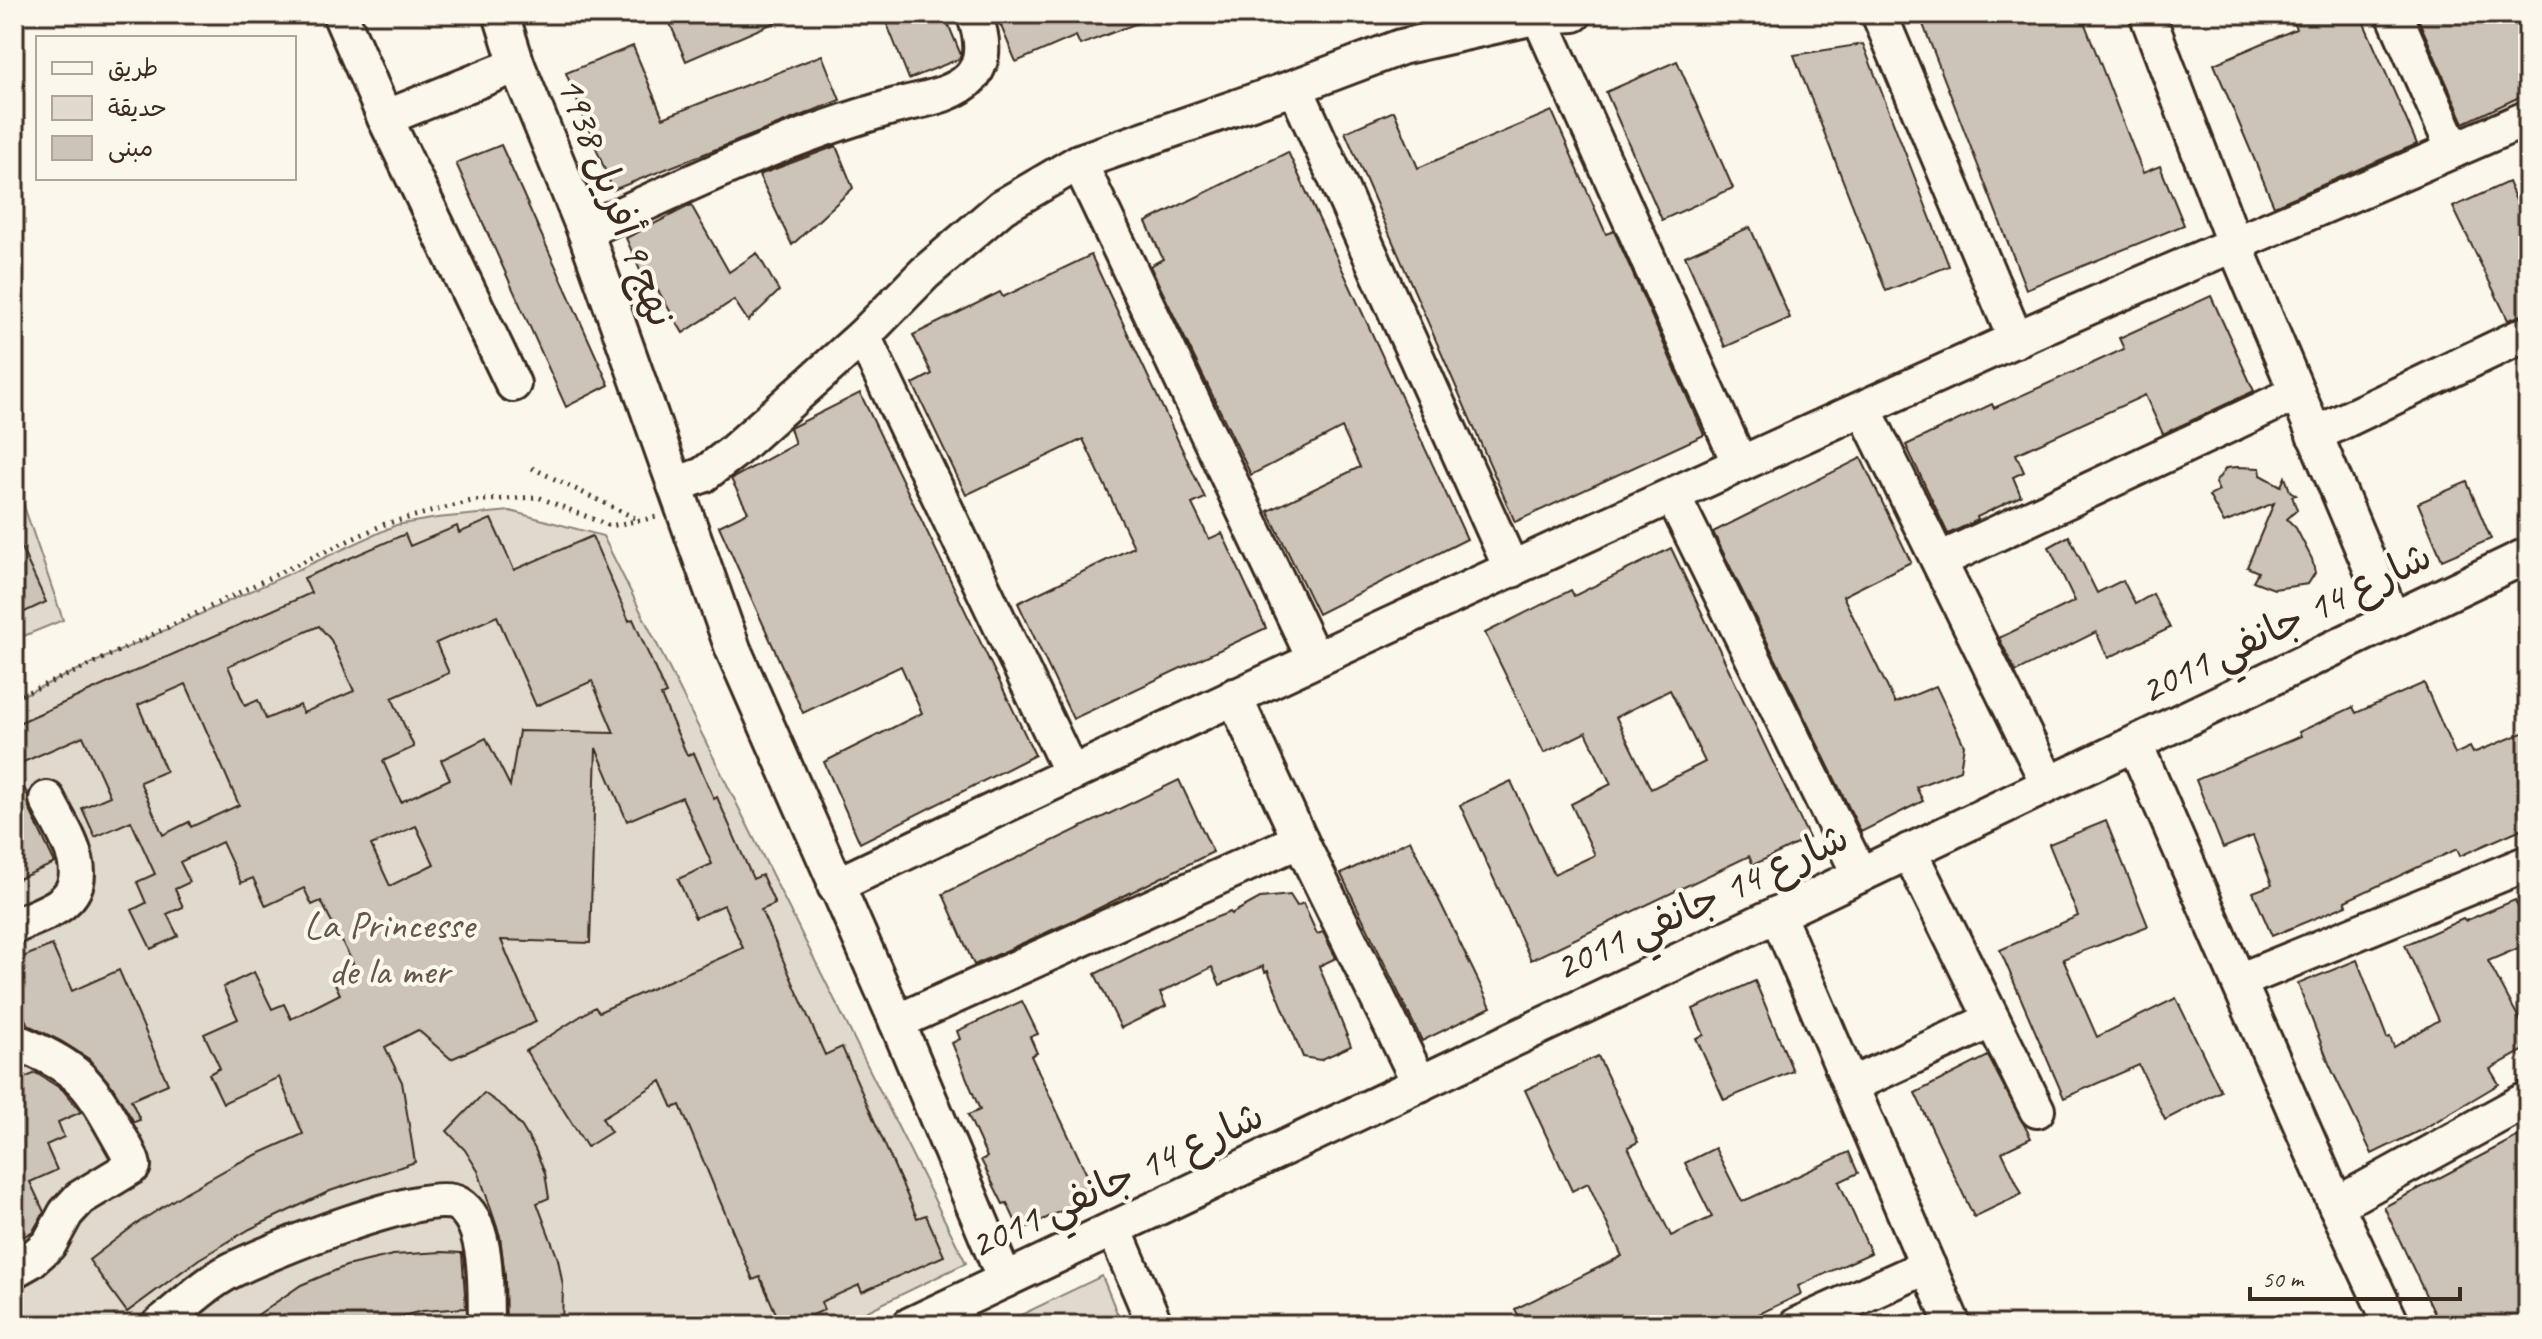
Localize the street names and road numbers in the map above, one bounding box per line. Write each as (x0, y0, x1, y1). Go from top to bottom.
street label: نهج 9 أفريل 1938 (543, 69, 687, 335)
street label: شارع 14 جانفي 2011 (2131, 531, 2444, 723)
street label: شارع 14 جانفي 2011 (1546, 812, 1860, 1000)
street label: شارع 14 جانفي 2011 (961, 1090, 1275, 1278)

